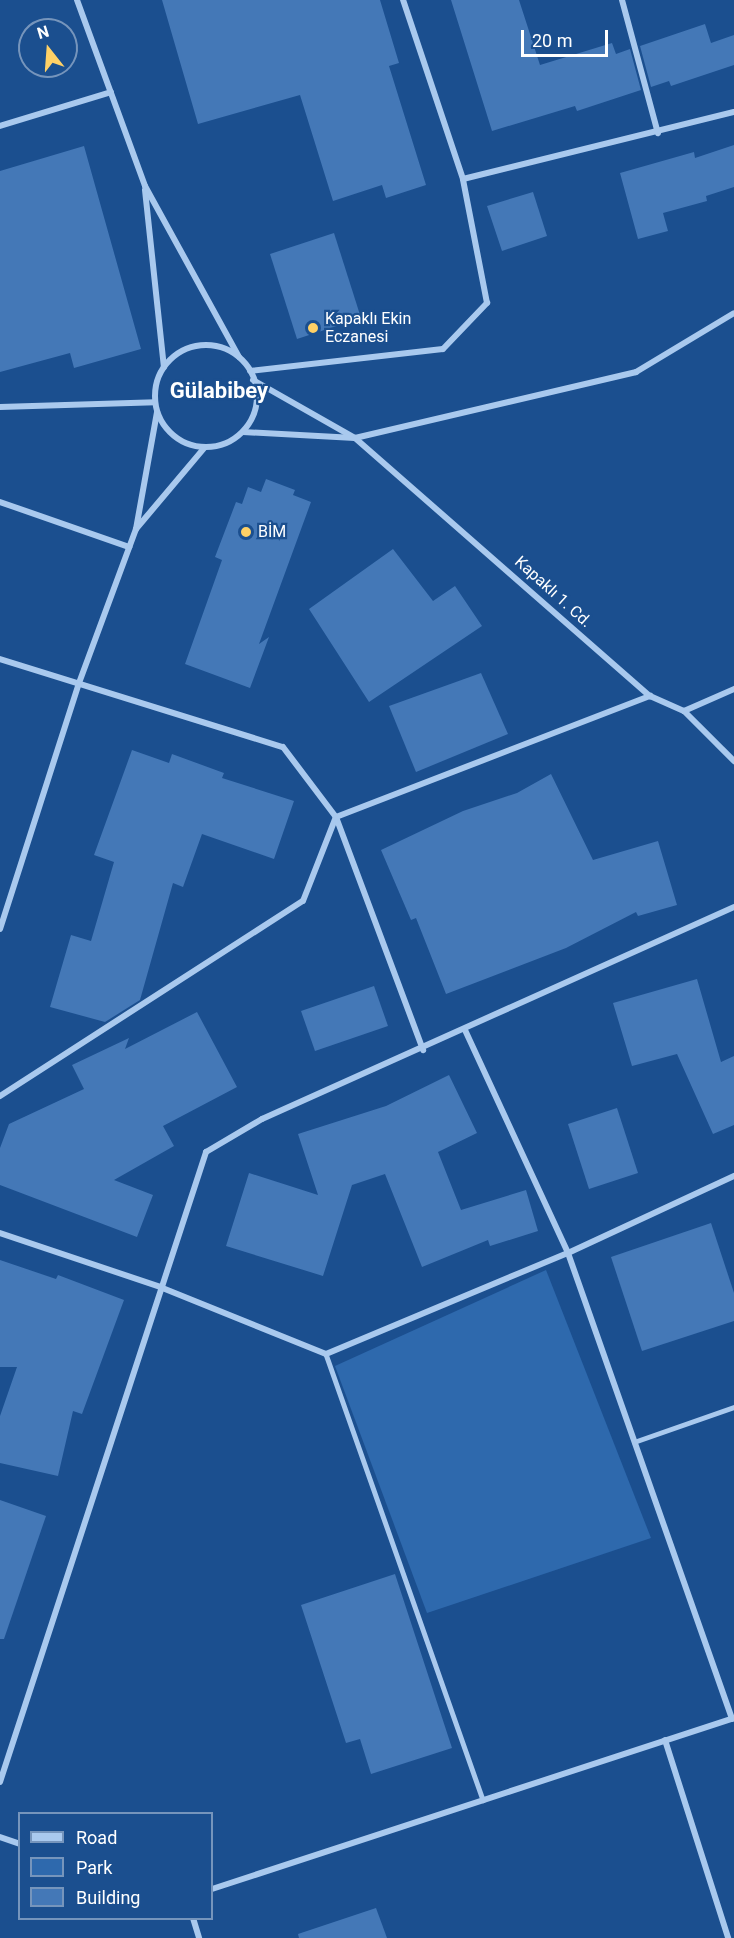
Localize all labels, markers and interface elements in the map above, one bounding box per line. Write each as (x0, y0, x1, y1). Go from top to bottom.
north arrow (18, 18, 78, 78)
scale bar (524, 18, 611, 56)
text: N (35, 21, 51, 43)
text: 20 m (532, 30, 572, 51)
place label: Kapaklı Ekin Eczanesi (325, 309, 411, 347)
marker: Kapaklı Ekin Eczanesi (306, 321, 320, 335)
district label: Gülabibey (170, 378, 268, 404)
place label: BİM (258, 522, 286, 542)
marker: BİM (239, 525, 253, 539)
street label: Kapaklı 1. Cd. (510, 552, 596, 632)
legend (18, 1812, 213, 1920)
text: Road (76, 1827, 117, 1848)
text: Park (76, 1857, 112, 1878)
text: Building (76, 1887, 140, 1908)

